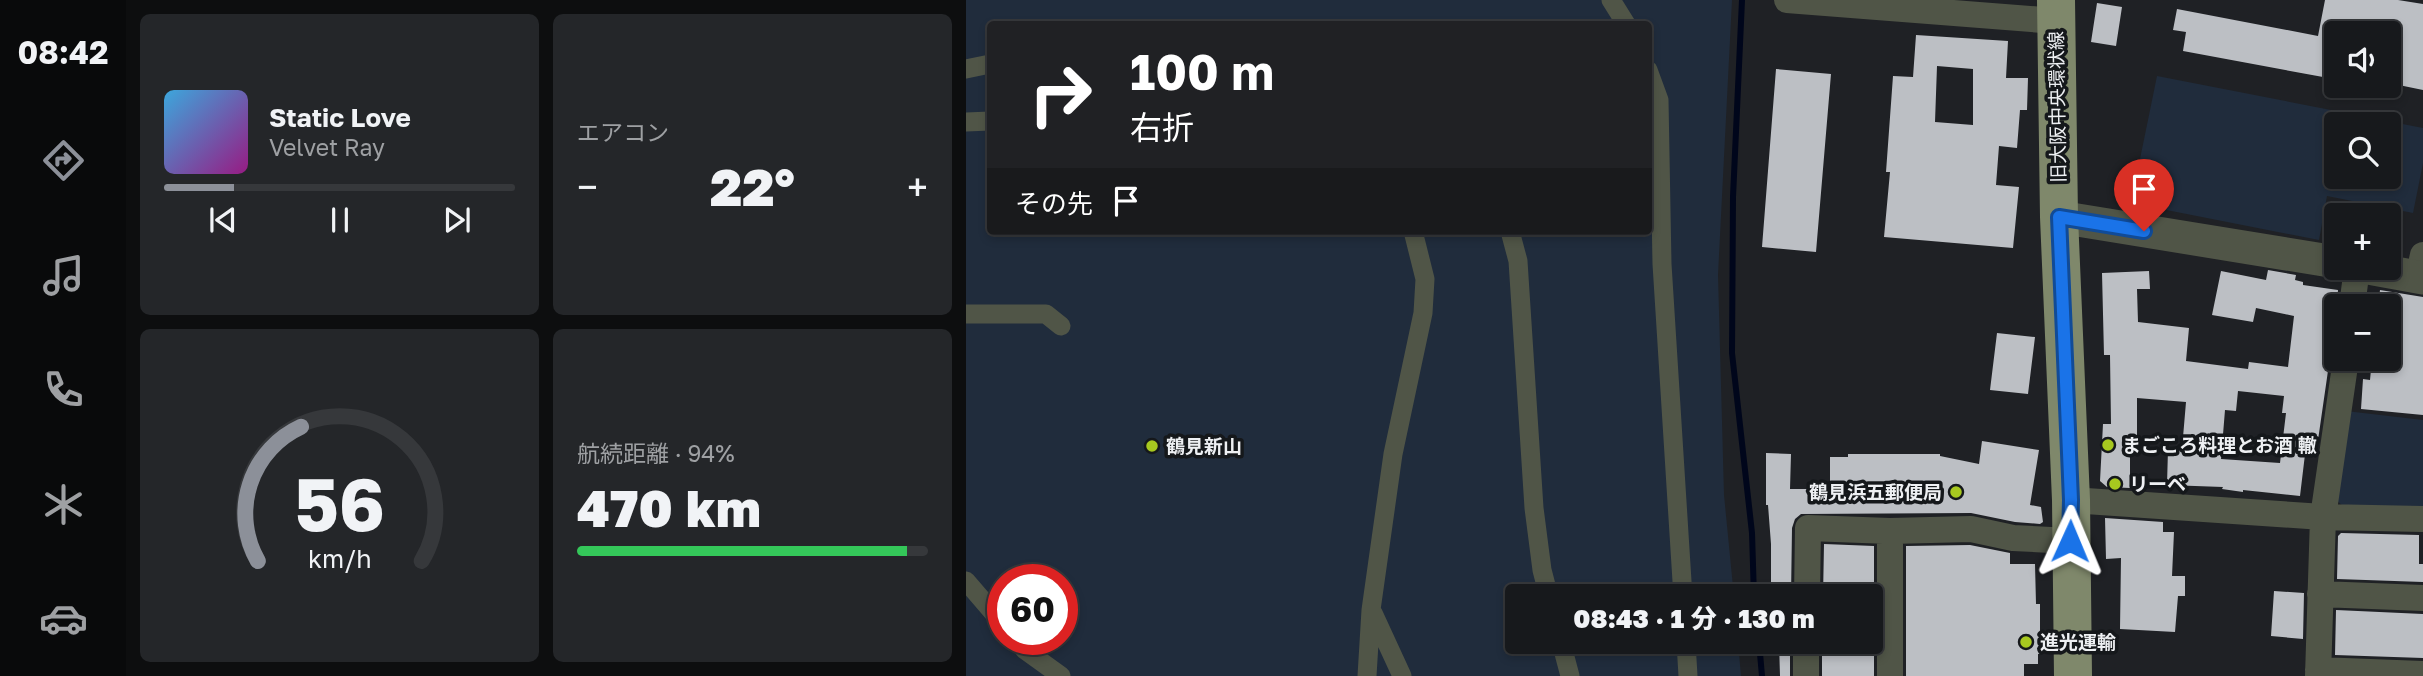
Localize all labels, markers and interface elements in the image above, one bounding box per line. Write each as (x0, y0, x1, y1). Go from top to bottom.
map controls (2324, 21, 2401, 371)
button: sound (2324, 21, 2401, 98)
street label: 旧大阪中央環状線 (2044, 31, 2069, 183)
text: 08:42 (17, 33, 109, 71)
text: 100 m (1130, 42, 1274, 101)
icon: right (1015, 49, 1106, 140)
text: Static Love (269, 102, 411, 133)
text: 右折 (1130, 108, 1194, 146)
button: search (2324, 112, 2401, 189)
text: エアコン (577, 118, 669, 146)
text: Velvet Ray (269, 133, 385, 161)
icon: directions (39, 136, 88, 185)
text: 22° (710, 155, 795, 217)
pin (2114, 159, 2174, 231)
text: − (577, 164, 598, 209)
text: + (907, 164, 928, 209)
icon: arrive (2125, 170, 2163, 208)
icon: arrive (1107, 182, 1145, 220)
text: その先 (1015, 188, 1093, 219)
icon: previous (204, 201, 242, 239)
icon: pause (321, 201, 359, 239)
icon: next (438, 201, 476, 239)
button: + (2324, 203, 2401, 280)
icon: music (39, 251, 88, 300)
button: − (2324, 294, 2401, 371)
icon: phone (39, 365, 88, 414)
place label: まごころ料理とお酒 轍 (2122, 433, 2317, 456)
place label: 鶴見新山 (1166, 434, 1242, 457)
marker: まごころ料理とお酒 轍 (2100, 437, 2116, 453)
marker: 鶴見新山 (1144, 438, 1160, 454)
text: 航続距離 · 94% (577, 439, 735, 467)
text: 56 (294, 461, 385, 548)
place label: リーベ (2129, 472, 2186, 495)
text: 470 km (577, 476, 761, 538)
marker: リーベ (2107, 476, 2123, 492)
icon: climate (39, 480, 88, 529)
place label: 鶴見浜五郵便局 (1809, 480, 1942, 503)
marker: 鶴見浜五郵便局 (1948, 484, 1964, 500)
position arrow (2033, 504, 2107, 578)
text: km/h (308, 543, 371, 574)
speed limit sign: 60 (987, 564, 1078, 655)
icon: car (39, 594, 88, 643)
text: 08:43 · 1 分 · 130 m (1573, 603, 1815, 634)
place label: 進光運輸 (2040, 630, 2116, 653)
marker: 進光運輸 (2018, 634, 2034, 650)

